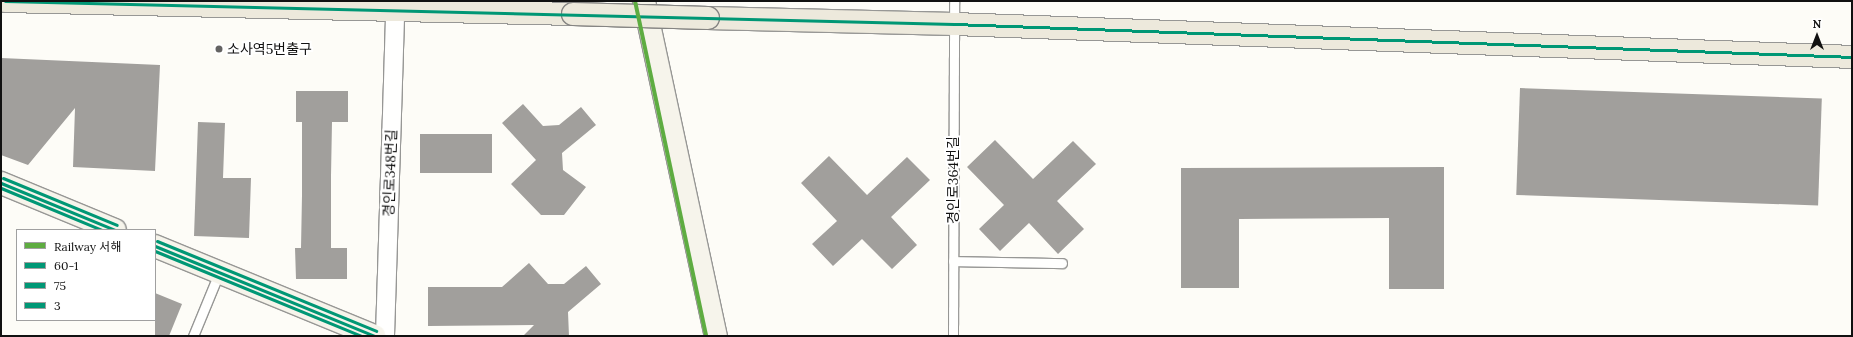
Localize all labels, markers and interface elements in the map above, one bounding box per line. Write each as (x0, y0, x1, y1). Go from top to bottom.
north arrow (1797, 16, 1837, 56)
text: N (1813, 17, 1821, 31)
place label: 소사역5번출구 (227, 41, 312, 57)
marker: 소사역5번출구 (214, 44, 224, 54)
street label: 경인로348번길 (380, 129, 400, 217)
street label: 경인로364번길 (945, 136, 961, 224)
legend (16, 229, 156, 321)
text: Railway 서해 (54, 239, 121, 254)
text: 60-1 (54, 258, 78, 273)
text: 75 (54, 278, 66, 293)
text: 3 (54, 298, 61, 313)

